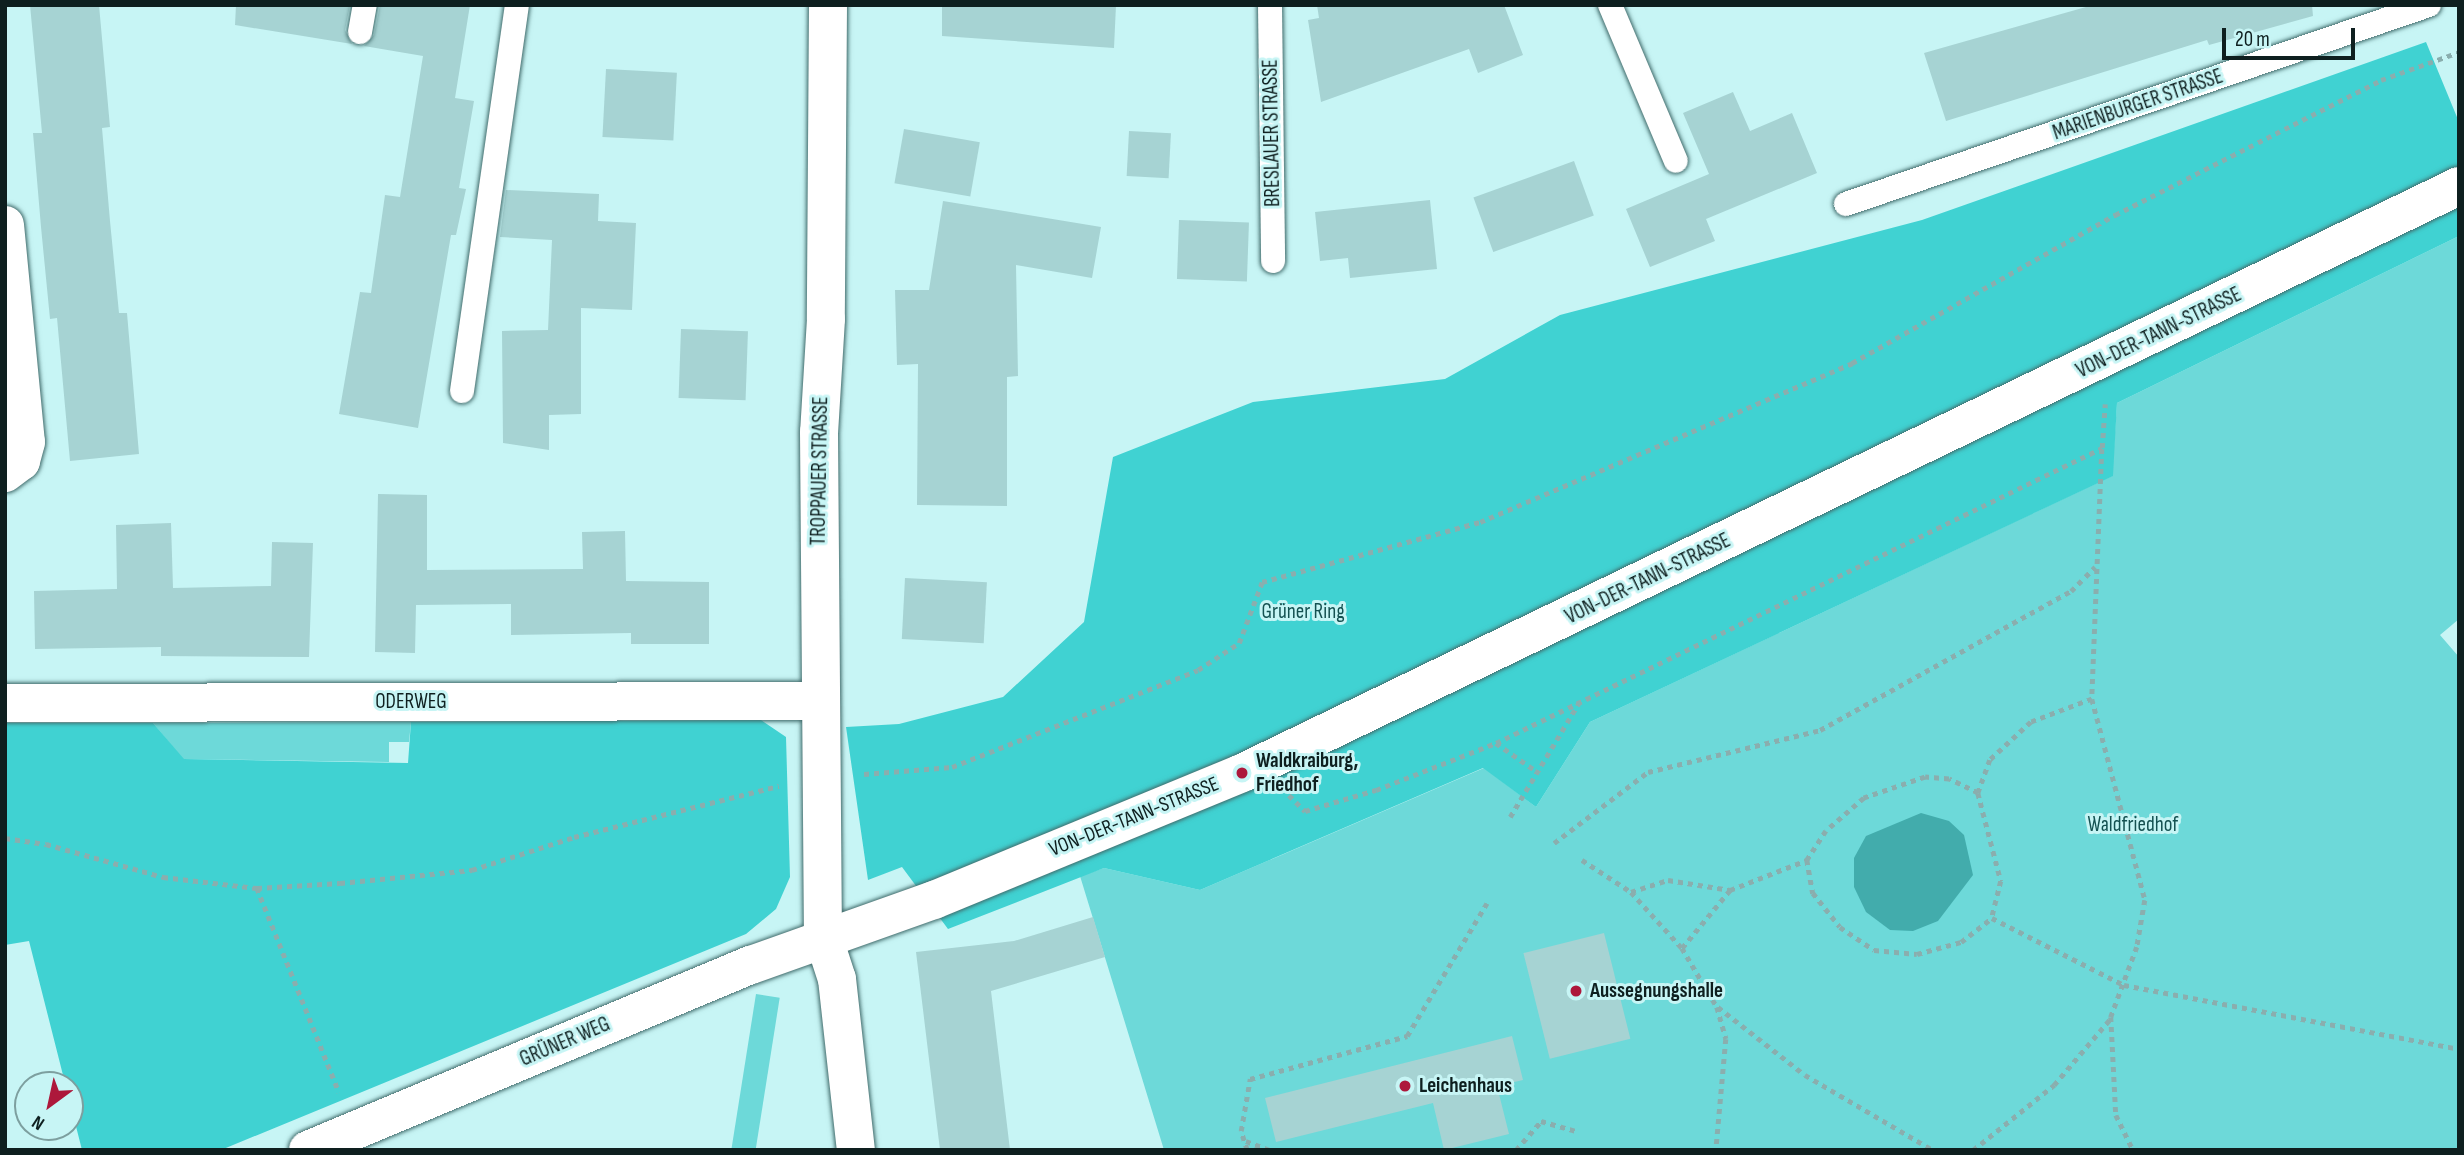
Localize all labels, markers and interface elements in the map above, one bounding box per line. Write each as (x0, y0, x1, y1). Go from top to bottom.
scale bar (2226, 14, 2359, 58)
text: 20 m (2235, 27, 2270, 52)
street label: BRESLAUER STRASSE (1258, 59, 1286, 207)
street label: MARIENBURGER STRASSE (2050, 64, 2226, 146)
street label: VON-DER-TANN-STRASSE (2072, 282, 2246, 384)
street label: TROPPAUER STRASSE (806, 396, 834, 546)
street label: VON-DER-TANN-STRASSE (1561, 528, 1735, 630)
park label: Grüner Ring (1261, 599, 1345, 625)
street label: ODERWEG (375, 689, 447, 715)
place label: Waldkraiburg, Friedhof (1256, 748, 1358, 798)
marker: Waldkraiburg, Friedhof (1234, 765, 1250, 781)
street label: VON-DER-TANN-STRASSE (1045, 771, 1223, 863)
park label: Waldfriedhof (2088, 812, 2178, 838)
place label: Aussegnungshalle (1590, 978, 1723, 1004)
marker: Aussegnungshalle (1568, 983, 1584, 999)
street label: GRÜNER WEG (516, 1012, 614, 1072)
north arrow (14, 1071, 84, 1141)
place label: Leichenhaus (1419, 1073, 1512, 1099)
marker: Leichenhaus (1397, 1078, 1413, 1094)
text: N (28, 1110, 49, 1135)

